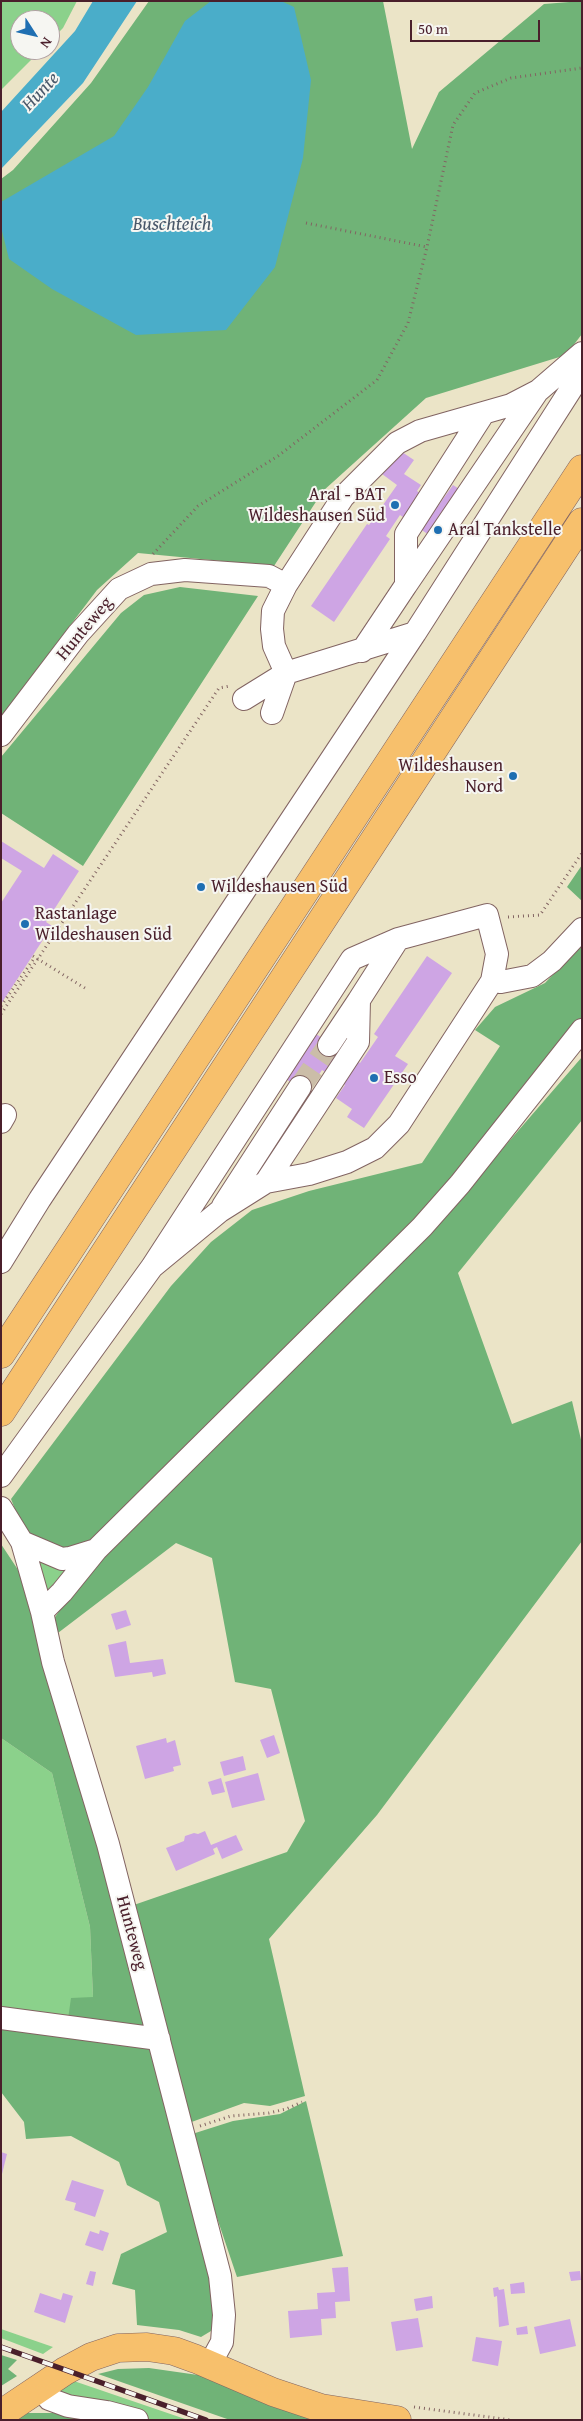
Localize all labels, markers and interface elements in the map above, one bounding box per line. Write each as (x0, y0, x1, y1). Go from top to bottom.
north arrow (10, 10, 60, 60)
scale bar (413, 10, 543, 42)
text: 50 m (418, 18, 448, 39)
text: N (36, 33, 57, 53)
water label: Hunte (17, 68, 65, 116)
water label: Buschteich (133, 214, 211, 236)
place label: Aral - BAT Wildeshausen Süd (248, 484, 385, 526)
marker: Aral - BAT Wildeshausen Süd (389, 499, 401, 511)
place label: Aral Tankstelle (448, 519, 561, 541)
marker: Aral Tankstelle (432, 524, 444, 536)
street label: Hunteweg (52, 593, 118, 665)
place label: Wildeshausen Nord (398, 755, 503, 798)
marker: Wildeshausen Nord (507, 770, 519, 782)
place label: Wildeshausen Süd (211, 876, 348, 898)
marker: Wildeshausen Süd (195, 881, 207, 893)
place label: Rastanlage Wildeshausen Süd (35, 903, 172, 946)
marker: Rastanlage Wildeshausen Süd (19, 918, 31, 930)
place label: Esso (384, 1067, 417, 1089)
marker: Esso (368, 1072, 380, 1084)
street label: Hunteweg (111, 1893, 151, 1973)

